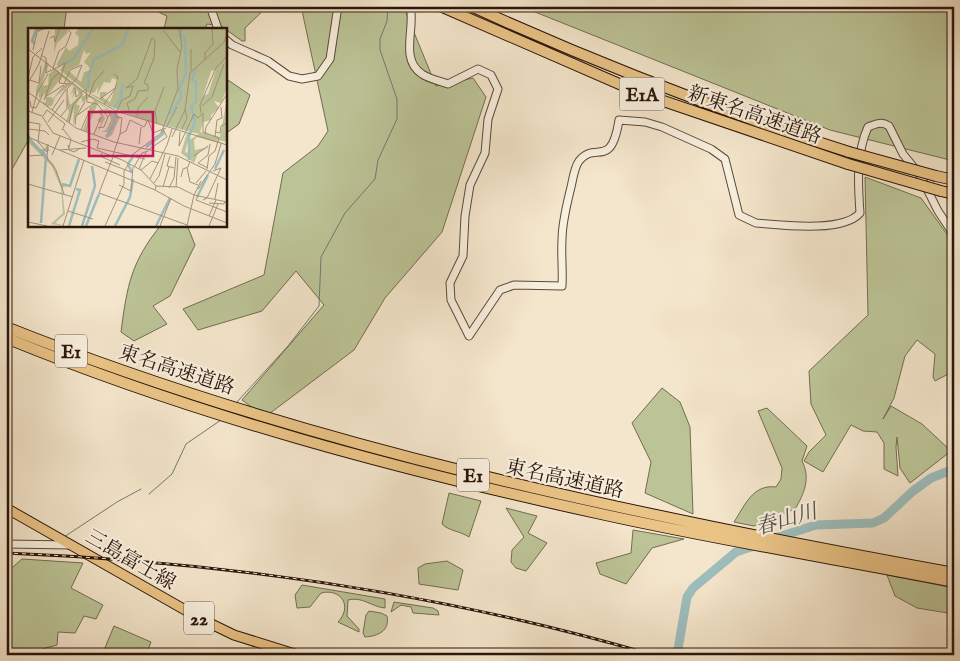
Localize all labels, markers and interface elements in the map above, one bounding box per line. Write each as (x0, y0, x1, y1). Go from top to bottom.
inset map (28, 28, 226, 226)
road number: E1A (620, 78, 664, 110)
street label: 新東名高速道路 (684, 81, 825, 150)
road number: E1 (55, 334, 87, 368)
street label: 東名高速道路 (116, 340, 237, 401)
street label: 東名高速道路 (503, 455, 626, 504)
road number: E1 (457, 458, 489, 492)
water label: 春山川 (752, 498, 822, 542)
street label: 三島富士線 (81, 524, 180, 596)
road number: 22 (184, 602, 214, 634)

